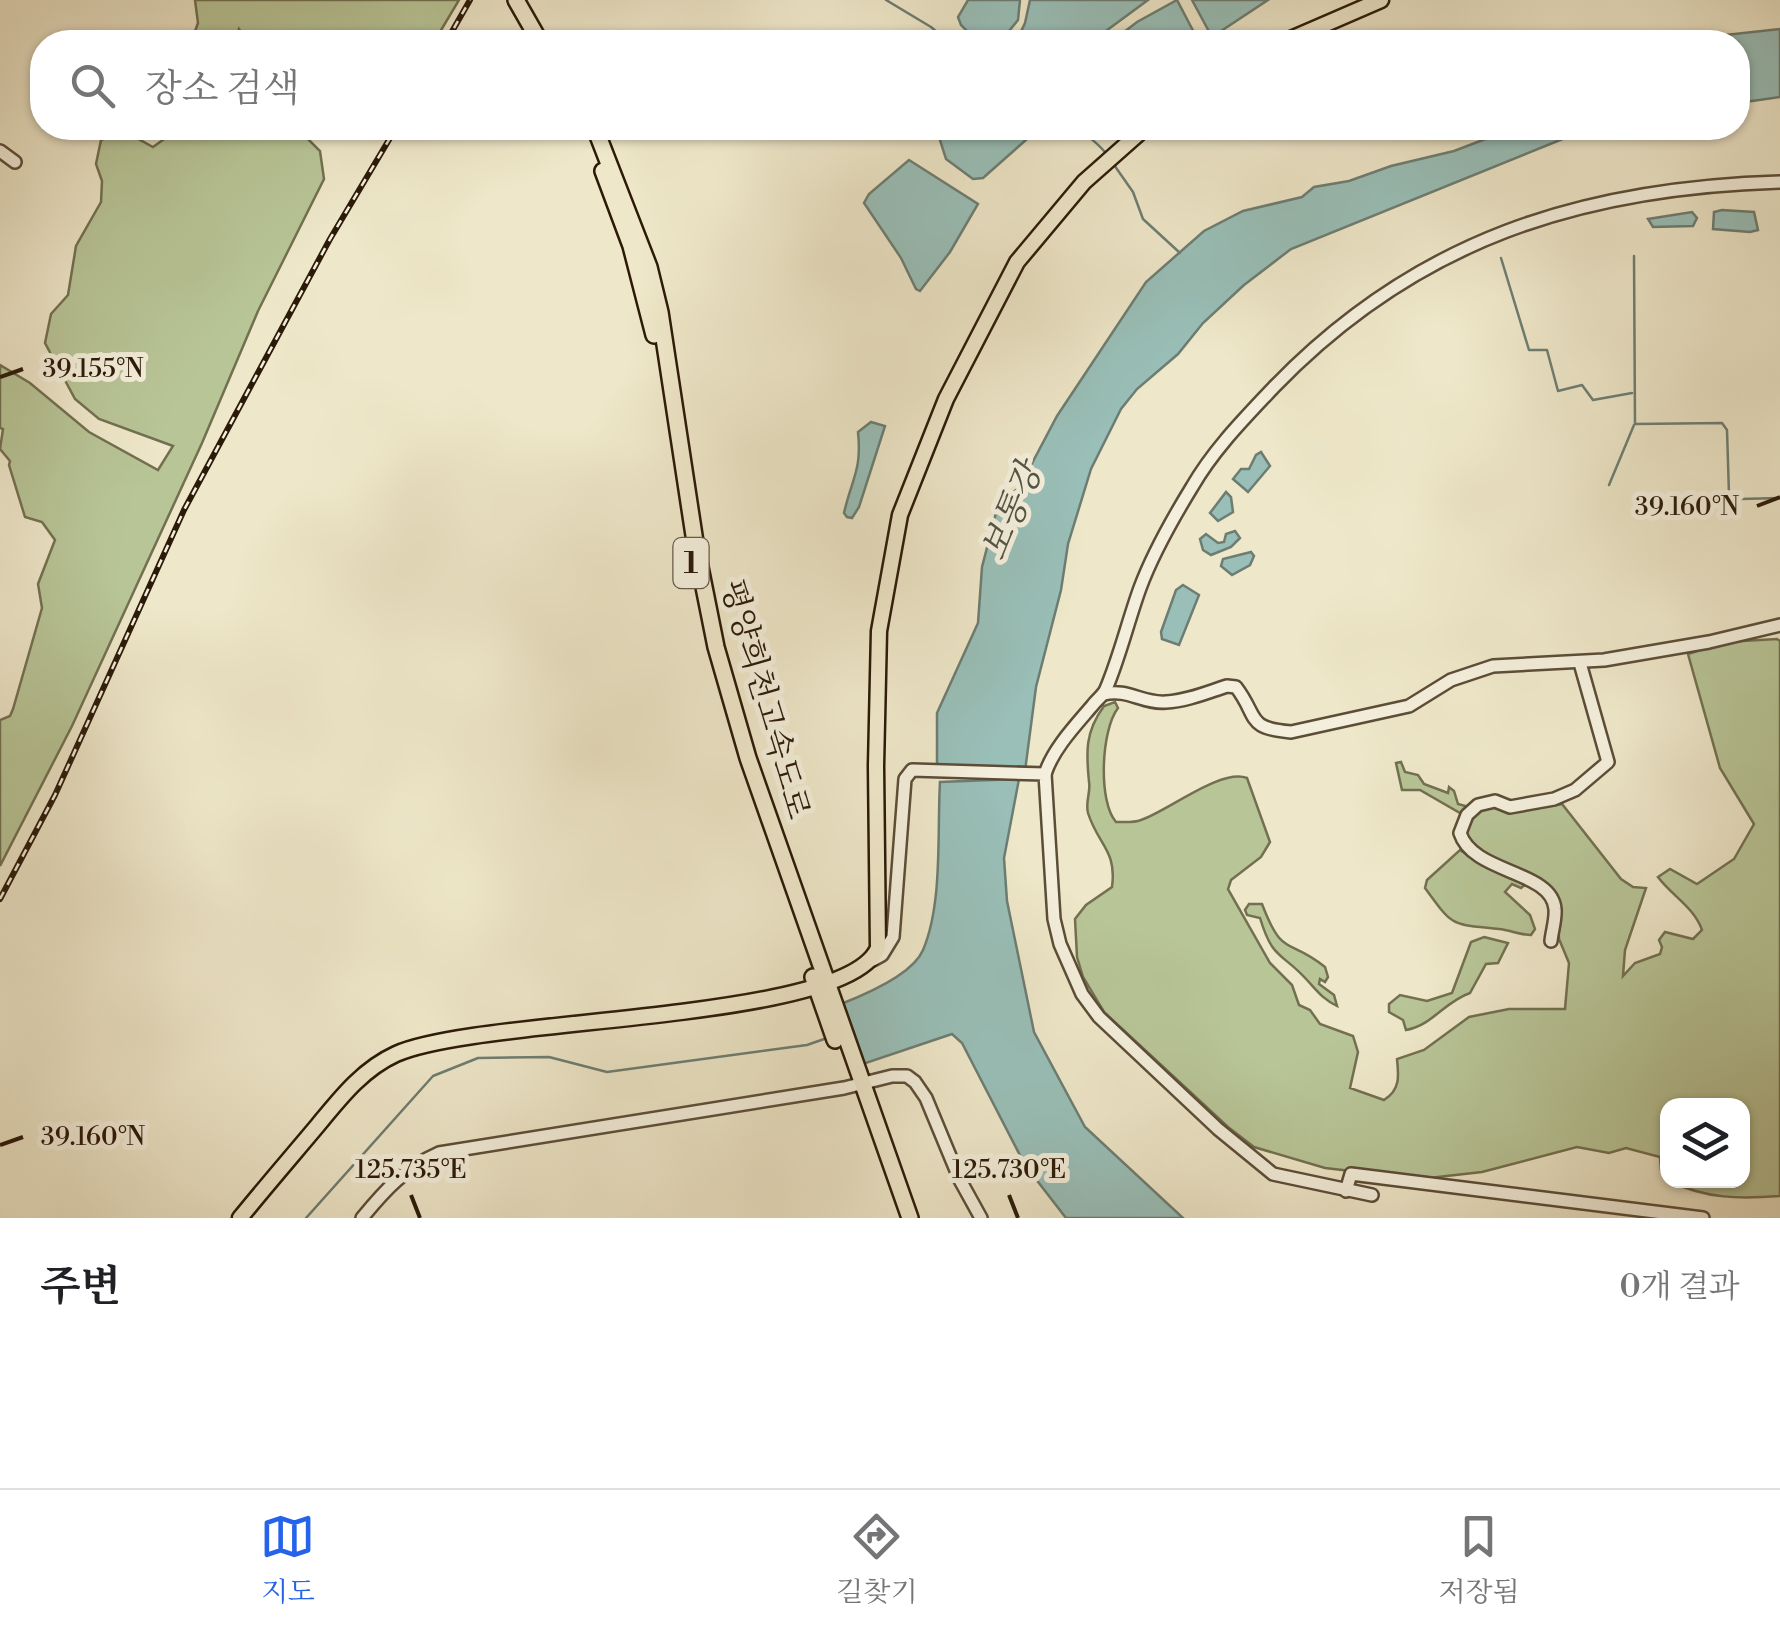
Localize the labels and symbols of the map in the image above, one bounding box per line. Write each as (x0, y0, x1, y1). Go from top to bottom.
text: 39.155°N (42, 354, 144, 385)
water label: 보통강 (973, 452, 1054, 567)
text: 39.160°N (1635, 492, 1740, 523)
road number: 1 (674, 538, 708, 588)
street label: 평양희천고속도로 (712, 575, 818, 824)
text: 39.160°N (41, 1122, 146, 1153)
text: 125.735°E (355, 1155, 467, 1186)
text: 125.730°E (952, 1155, 1066, 1186)

